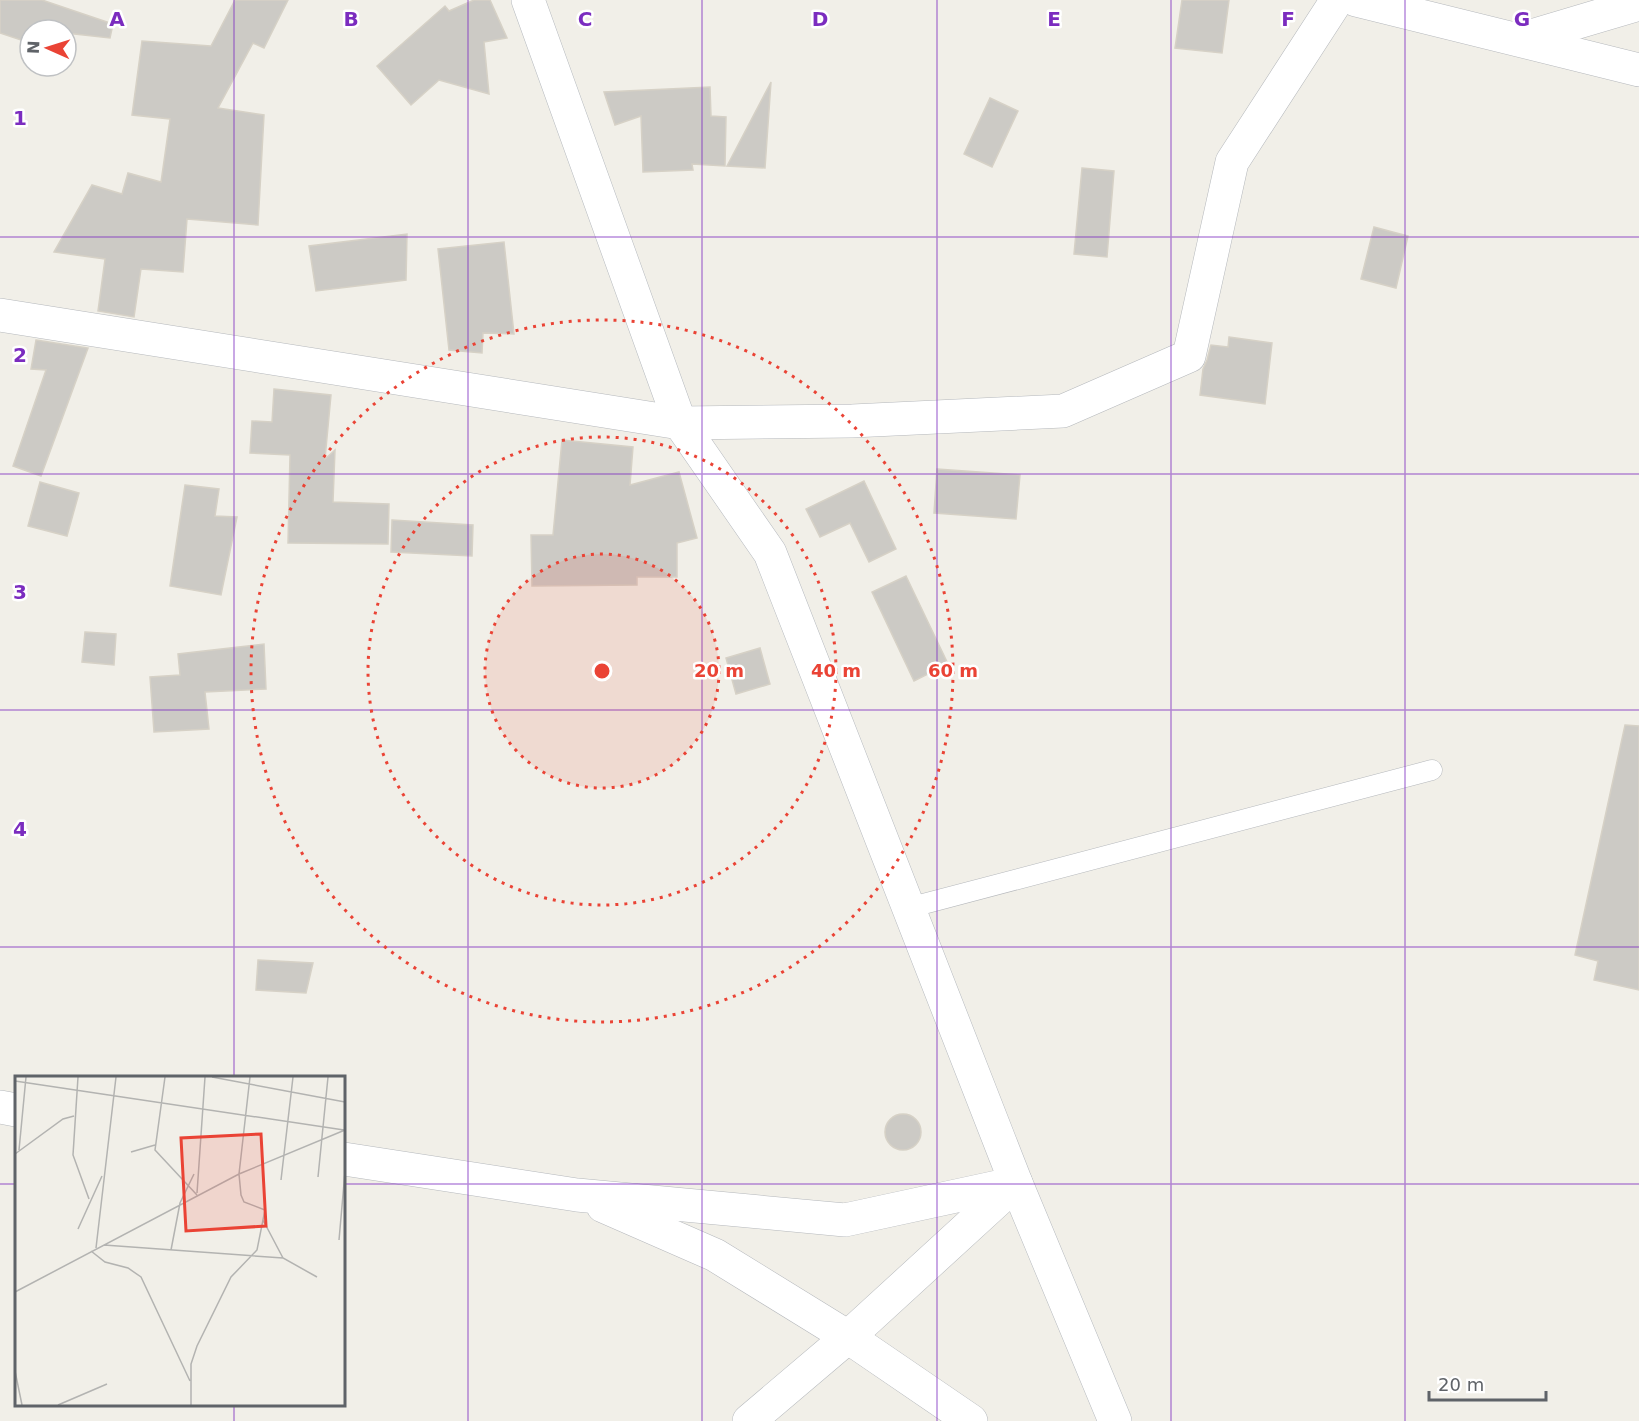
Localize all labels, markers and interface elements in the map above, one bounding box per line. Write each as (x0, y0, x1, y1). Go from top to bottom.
text: A (109, 7, 125, 31)
text: B (343, 7, 359, 31)
text: C (578, 7, 592, 31)
text: D (812, 7, 828, 31)
text: E (1047, 7, 1061, 31)
text: F (1281, 7, 1295, 31)
text: G (1514, 7, 1530, 31)
north arrow (18, 18, 78, 78)
text: N (24, 40, 43, 54)
text: 1 (13, 106, 27, 130)
text: 2 (13, 343, 27, 367)
text: 3 (13, 580, 27, 604)
text: 20 m (694, 660, 744, 681)
text: 40 m (811, 660, 861, 681)
text: 60 m (928, 660, 978, 681)
centre of rings (592, 661, 612, 681)
text: 4 (13, 817, 27, 841)
inset map (15, 1076, 345, 1406)
scale bar (1429, 1364, 1546, 1402)
text: 20 m (1438, 1374, 1484, 1395)

